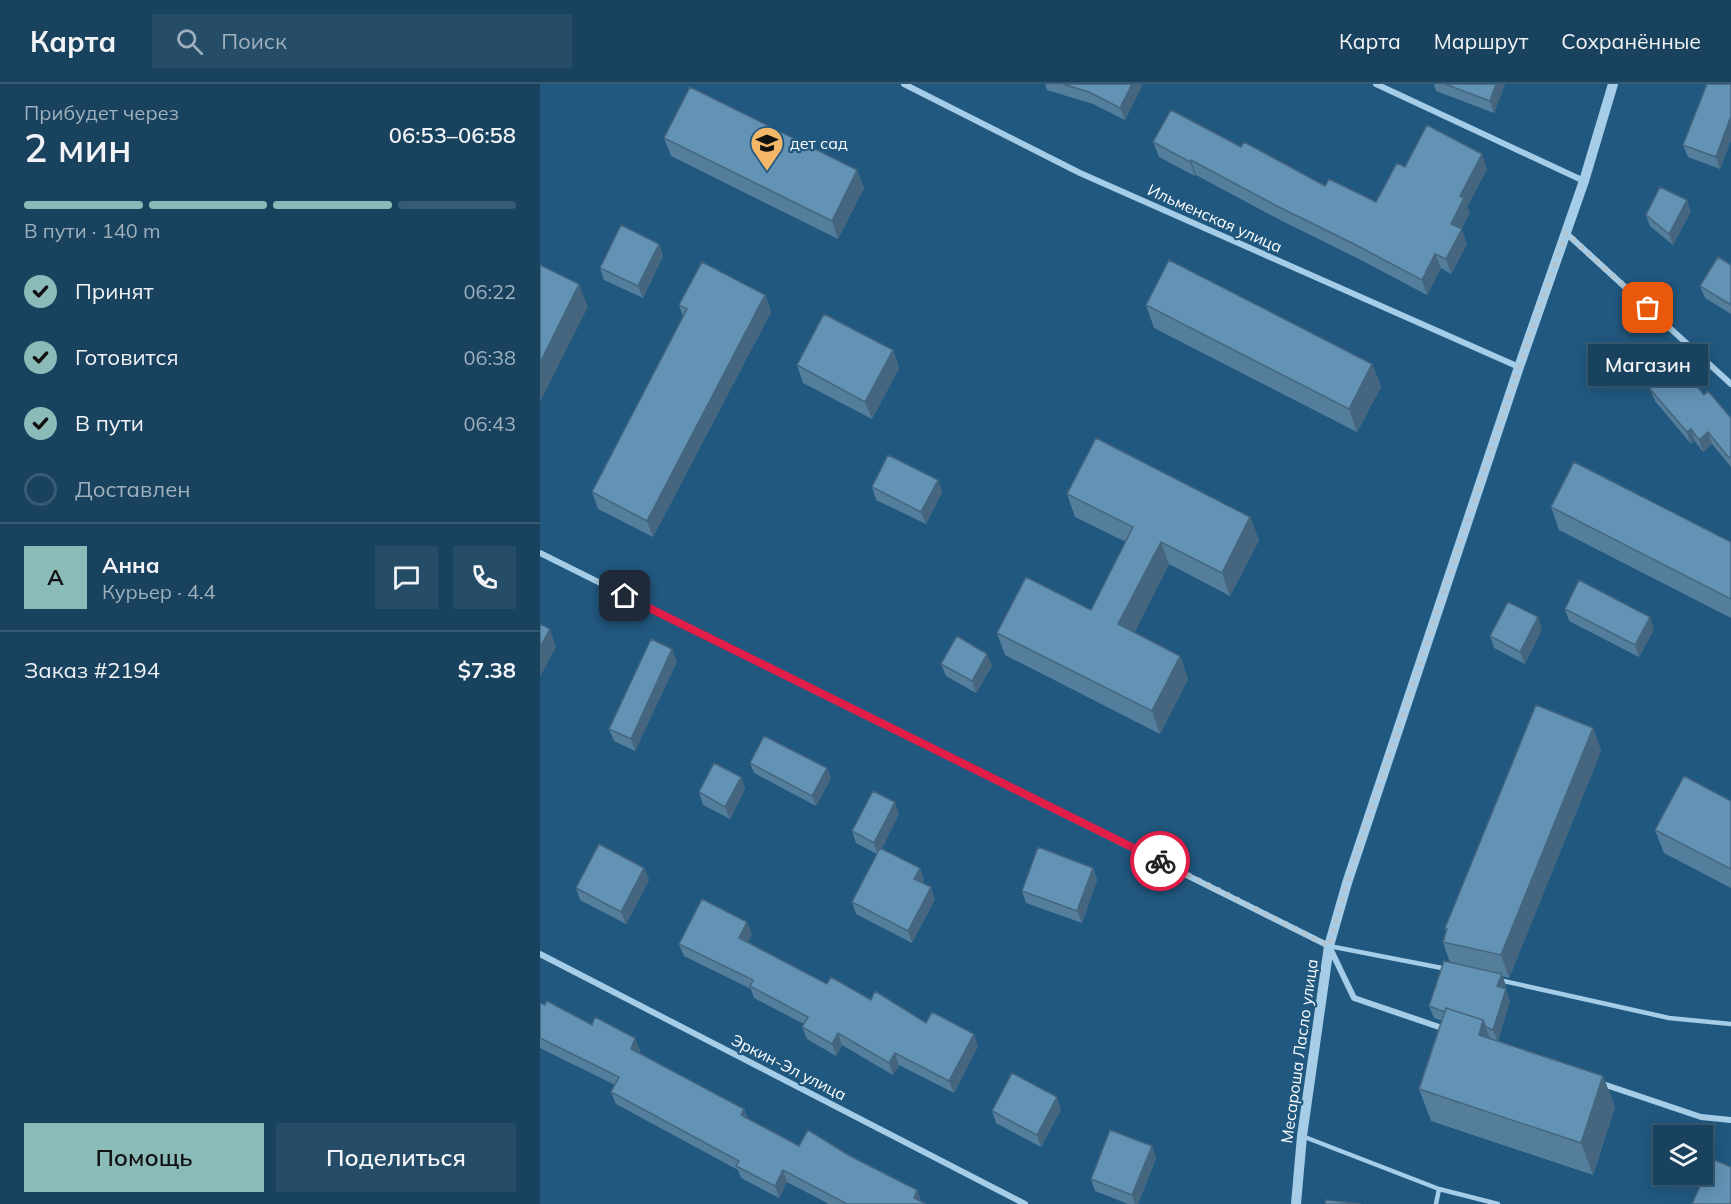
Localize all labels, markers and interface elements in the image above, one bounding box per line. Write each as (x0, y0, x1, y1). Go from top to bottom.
search box (152, 14, 572, 68)
text: Карта (30, 24, 116, 59)
icon: search (173, 25, 206, 58)
text: Поиск (221, 27, 287, 55)
text: Карта (1339, 28, 1401, 54)
text: Маршрут (1434, 28, 1528, 54)
text: Сохранённые (1561, 28, 1701, 54)
text: Прибудет через (24, 100, 179, 125)
text: 06:53–06:58 (389, 121, 516, 149)
text: 2 мин (24, 123, 132, 172)
school or university icon: дет сад (749, 125, 785, 172)
place label: дет сад (790, 133, 848, 153)
street label: Ильменская улица (1145, 179, 1285, 257)
text: В пути · 140 m (24, 218, 160, 243)
icon: check (24, 275, 57, 308)
text: Принят (75, 277, 154, 305)
text: 06:22 (463, 279, 516, 304)
pin (1622, 282, 1673, 333)
icon: bag (1631, 291, 1664, 324)
icon: check (24, 341, 57, 374)
text: Готовится (75, 343, 179, 371)
callout: Магазин (1588, 344, 1708, 386)
text: 06:38 (463, 345, 516, 370)
text: Магазин (1605, 352, 1691, 377)
icon: check (24, 407, 57, 440)
text: В пути (75, 409, 144, 437)
text: 06:43 (463, 411, 516, 436)
text: Доставлен (75, 475, 191, 503)
button: chat (375, 546, 438, 609)
button: phone (453, 546, 516, 609)
text: Анна (102, 551, 160, 579)
text: А (47, 563, 64, 591)
pin (599, 570, 650, 621)
text: Курьер · 4.4 (102, 579, 216, 604)
icon: home (608, 579, 641, 612)
text: Заказ #2194 (24, 656, 160, 684)
text: $7.38 (458, 656, 516, 684)
courier (1130, 831, 1190, 891)
icon: bike (1144, 845, 1177, 878)
street label: Месароша Ласло улица (1276, 957, 1322, 1145)
street label: Эркин-Эл улица (728, 1029, 850, 1105)
button: Помощь (24, 1123, 264, 1192)
button: Поделиться (276, 1123, 516, 1192)
map controls (1653, 1125, 1713, 1185)
button: layers (1653, 1125, 1713, 1185)

